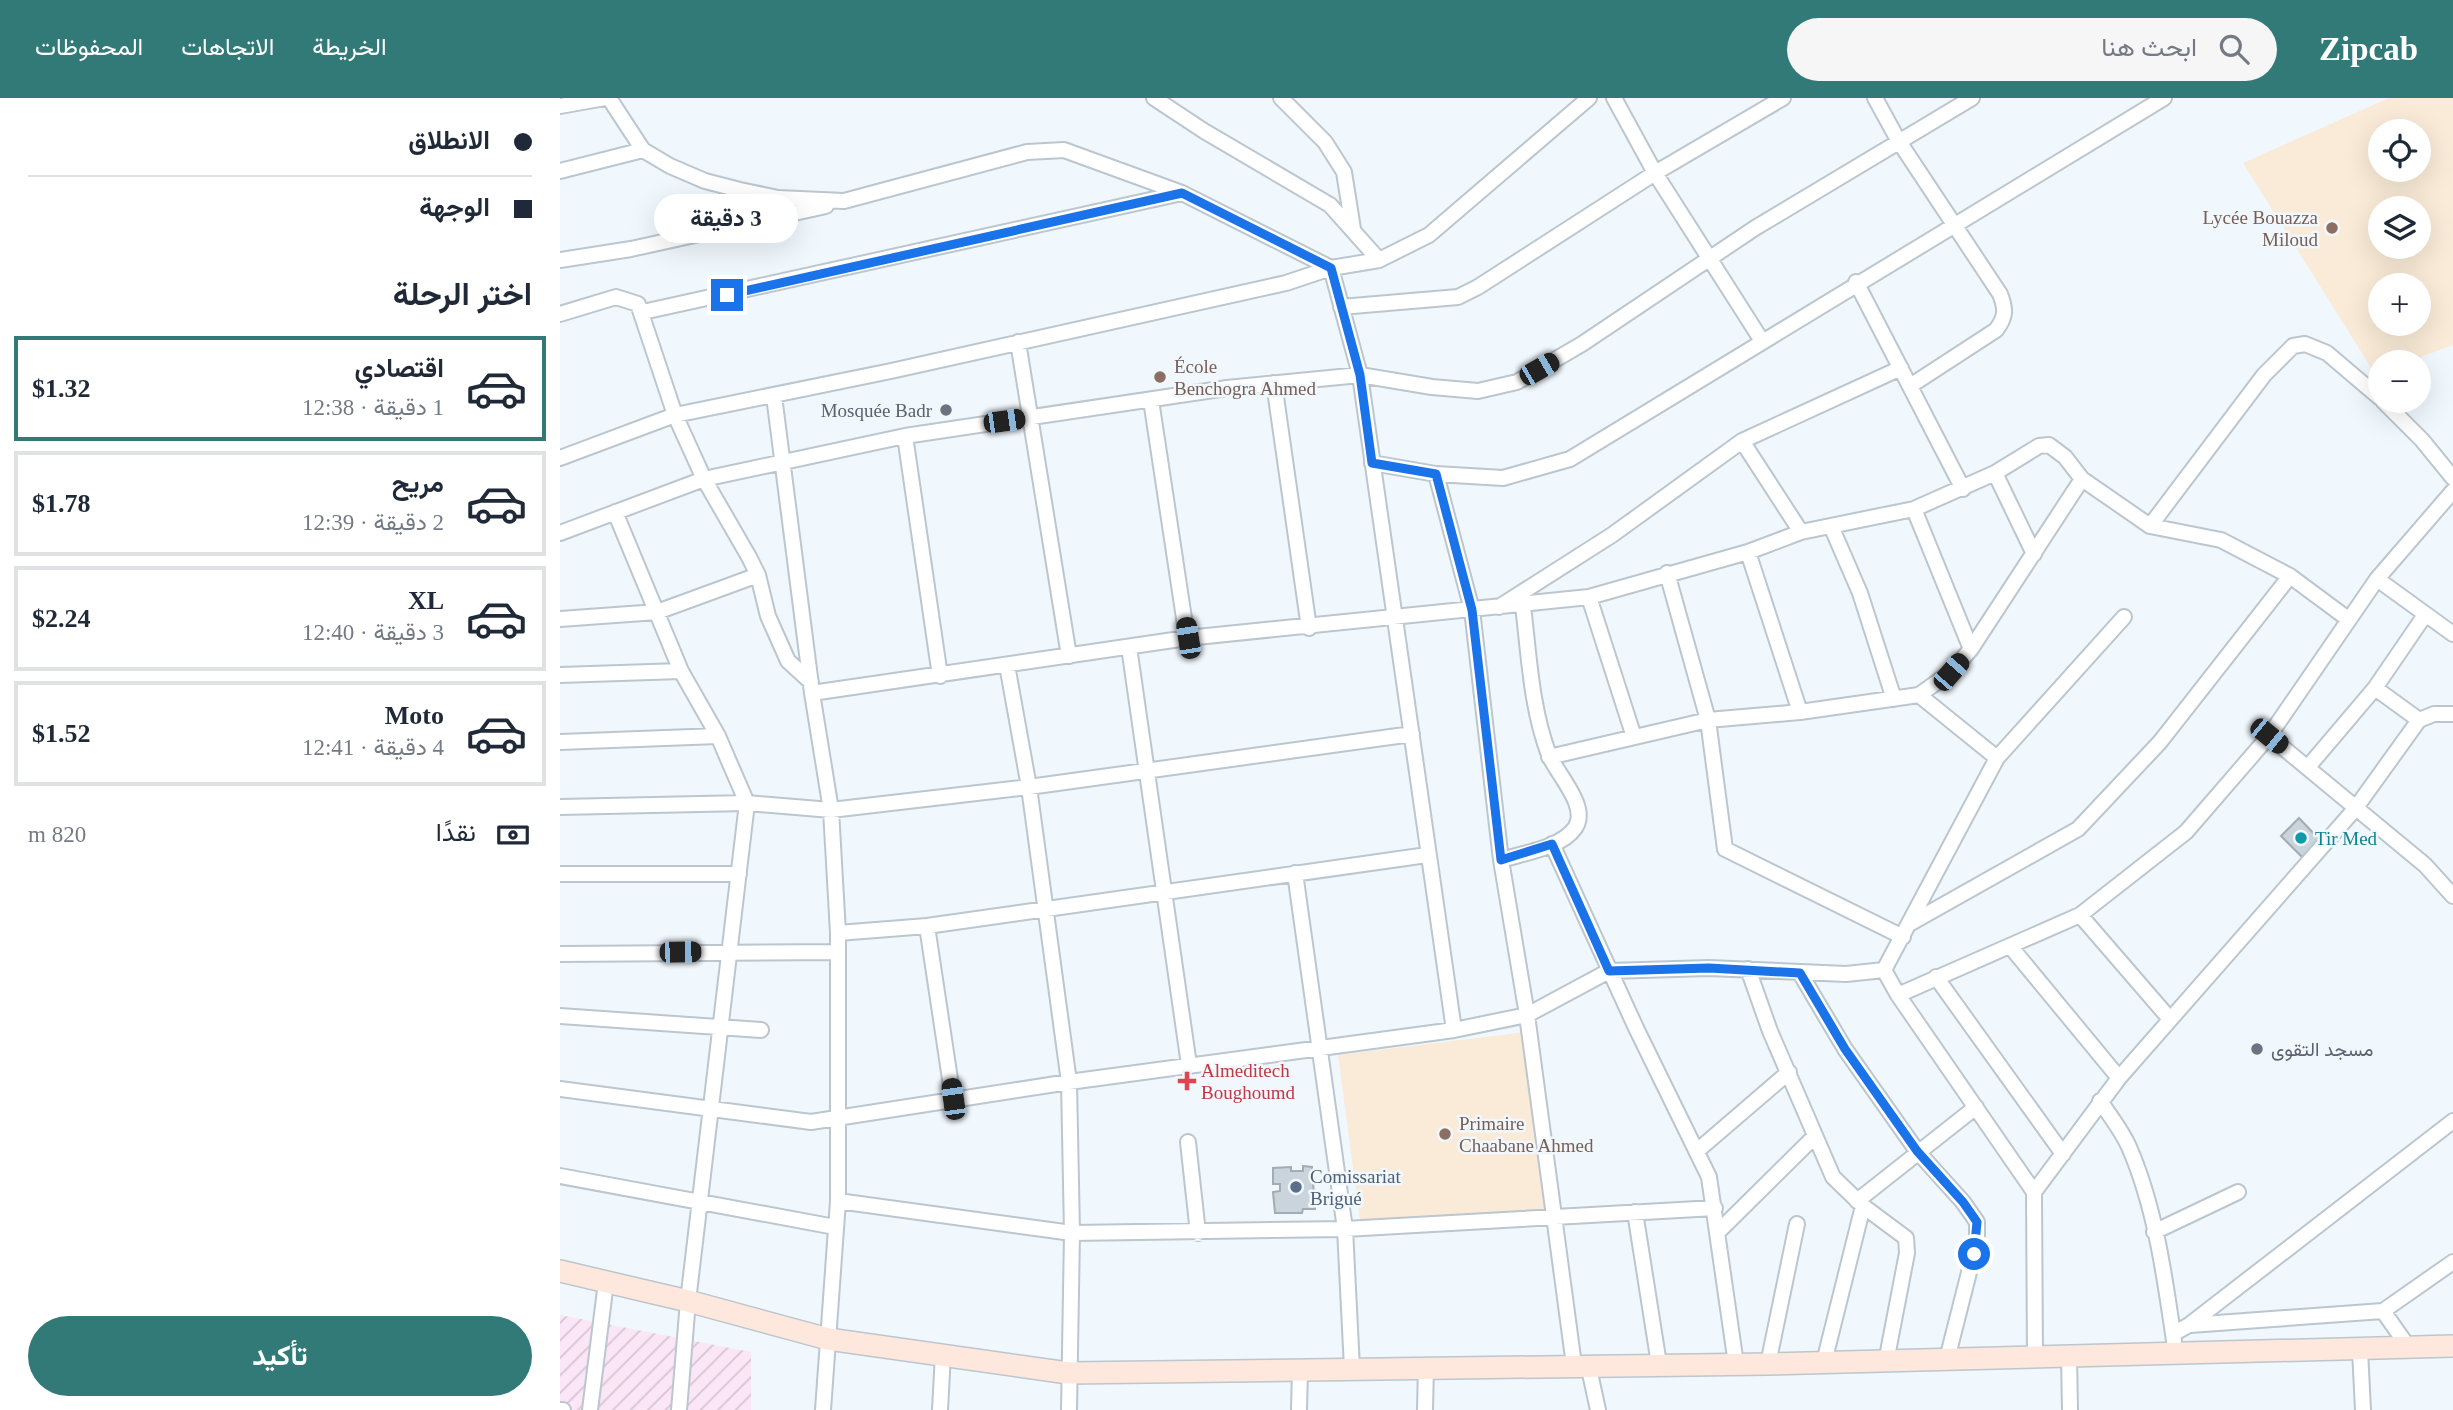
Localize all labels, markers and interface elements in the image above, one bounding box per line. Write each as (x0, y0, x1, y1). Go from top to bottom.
search box (1787, 18, 2277, 81)
icon: search (2215, 30, 2253, 68)
text: Zipcab (2319, 31, 2418, 67)
text: ابحث هنا (2101, 33, 2197, 62)
text: المحفوظات (35, 34, 143, 60)
text: الاتجاهات (181, 34, 274, 60)
text: الخريطة (312, 34, 387, 60)
map controls (2368, 119, 2431, 413)
button: locate (2368, 119, 2431, 182)
text: الانطلاق (408, 126, 490, 155)
text: الوجهة (419, 193, 490, 222)
callout: 3 دقيقة (655, 194, 799, 242)
button: layers (2368, 196, 2431, 259)
text: 3 دقيقة (690, 206, 762, 231)
place label: Lycée Bouazza Miloud (2202, 207, 2319, 250)
marker: Lycée Bouazza Miloud (2324, 220, 2340, 236)
button: + (2368, 273, 2431, 336)
text: اختر الرحلة (393, 276, 532, 312)
route end (711, 279, 743, 311)
car (1516, 349, 1563, 389)
button: − (2368, 350, 2431, 413)
text: اقتصادي (355, 354, 444, 383)
place label: École Benchogra Ahmed (1174, 356, 1316, 399)
icon: car (465, 357, 528, 420)
marker: École Benchogra Ahmed (1152, 369, 1168, 385)
text: $1.32 (32, 374, 91, 403)
text: 1 دقيقة · 12:38 (302, 395, 444, 420)
place label: Mosquée Badr (821, 400, 933, 421)
marker: Mosquée Badr (938, 402, 954, 418)
car (982, 408, 1027, 434)
text: مريح (392, 469, 444, 498)
icon: car (465, 472, 528, 535)
text: $1.78 (32, 489, 91, 518)
text: 2 دقيقة · 12:39 (302, 510, 444, 535)
text: XL (408, 586, 444, 615)
icon: car (465, 587, 528, 650)
text: $2.24 (32, 604, 91, 633)
car (1175, 616, 1202, 660)
text: 3 دقيقة · 12:40 (302, 620, 444, 645)
car (1930, 649, 1973, 695)
text: Moto (385, 701, 444, 730)
icon: car (465, 702, 528, 765)
car (2247, 715, 2292, 757)
text: $1.52 (32, 719, 91, 748)
text: 4 دقيقة · 12:41 (302, 735, 444, 760)
icon: cash (494, 816, 532, 854)
text: نقدًا (436, 818, 476, 847)
text: 820 m (28, 822, 86, 847)
place label: Tir Med (2315, 828, 2378, 849)
marker: Tir Med (2293, 830, 2309, 846)
car (659, 941, 702, 963)
place label: مسجد التقوى (2271, 1039, 2373, 1061)
marker: مسجد التقوى (2249, 1041, 2265, 1057)
place label: Almeditech Boughoumd (1201, 1060, 1295, 1103)
marker: Almeditech Boughoumd (1179, 1073, 1195, 1089)
car (940, 1077, 967, 1121)
place label: Primaire Chaabane Ahmed (1459, 1113, 1594, 1156)
marker: Primaire Chaabane Ahmed (1437, 1126, 1453, 1142)
place label: Comissariat Brigué (1310, 1166, 1401, 1209)
marker: Comissariat Brigué (1288, 1179, 1304, 1195)
route start (1958, 1238, 1990, 1270)
button: تأكيد (28, 1316, 532, 1396)

